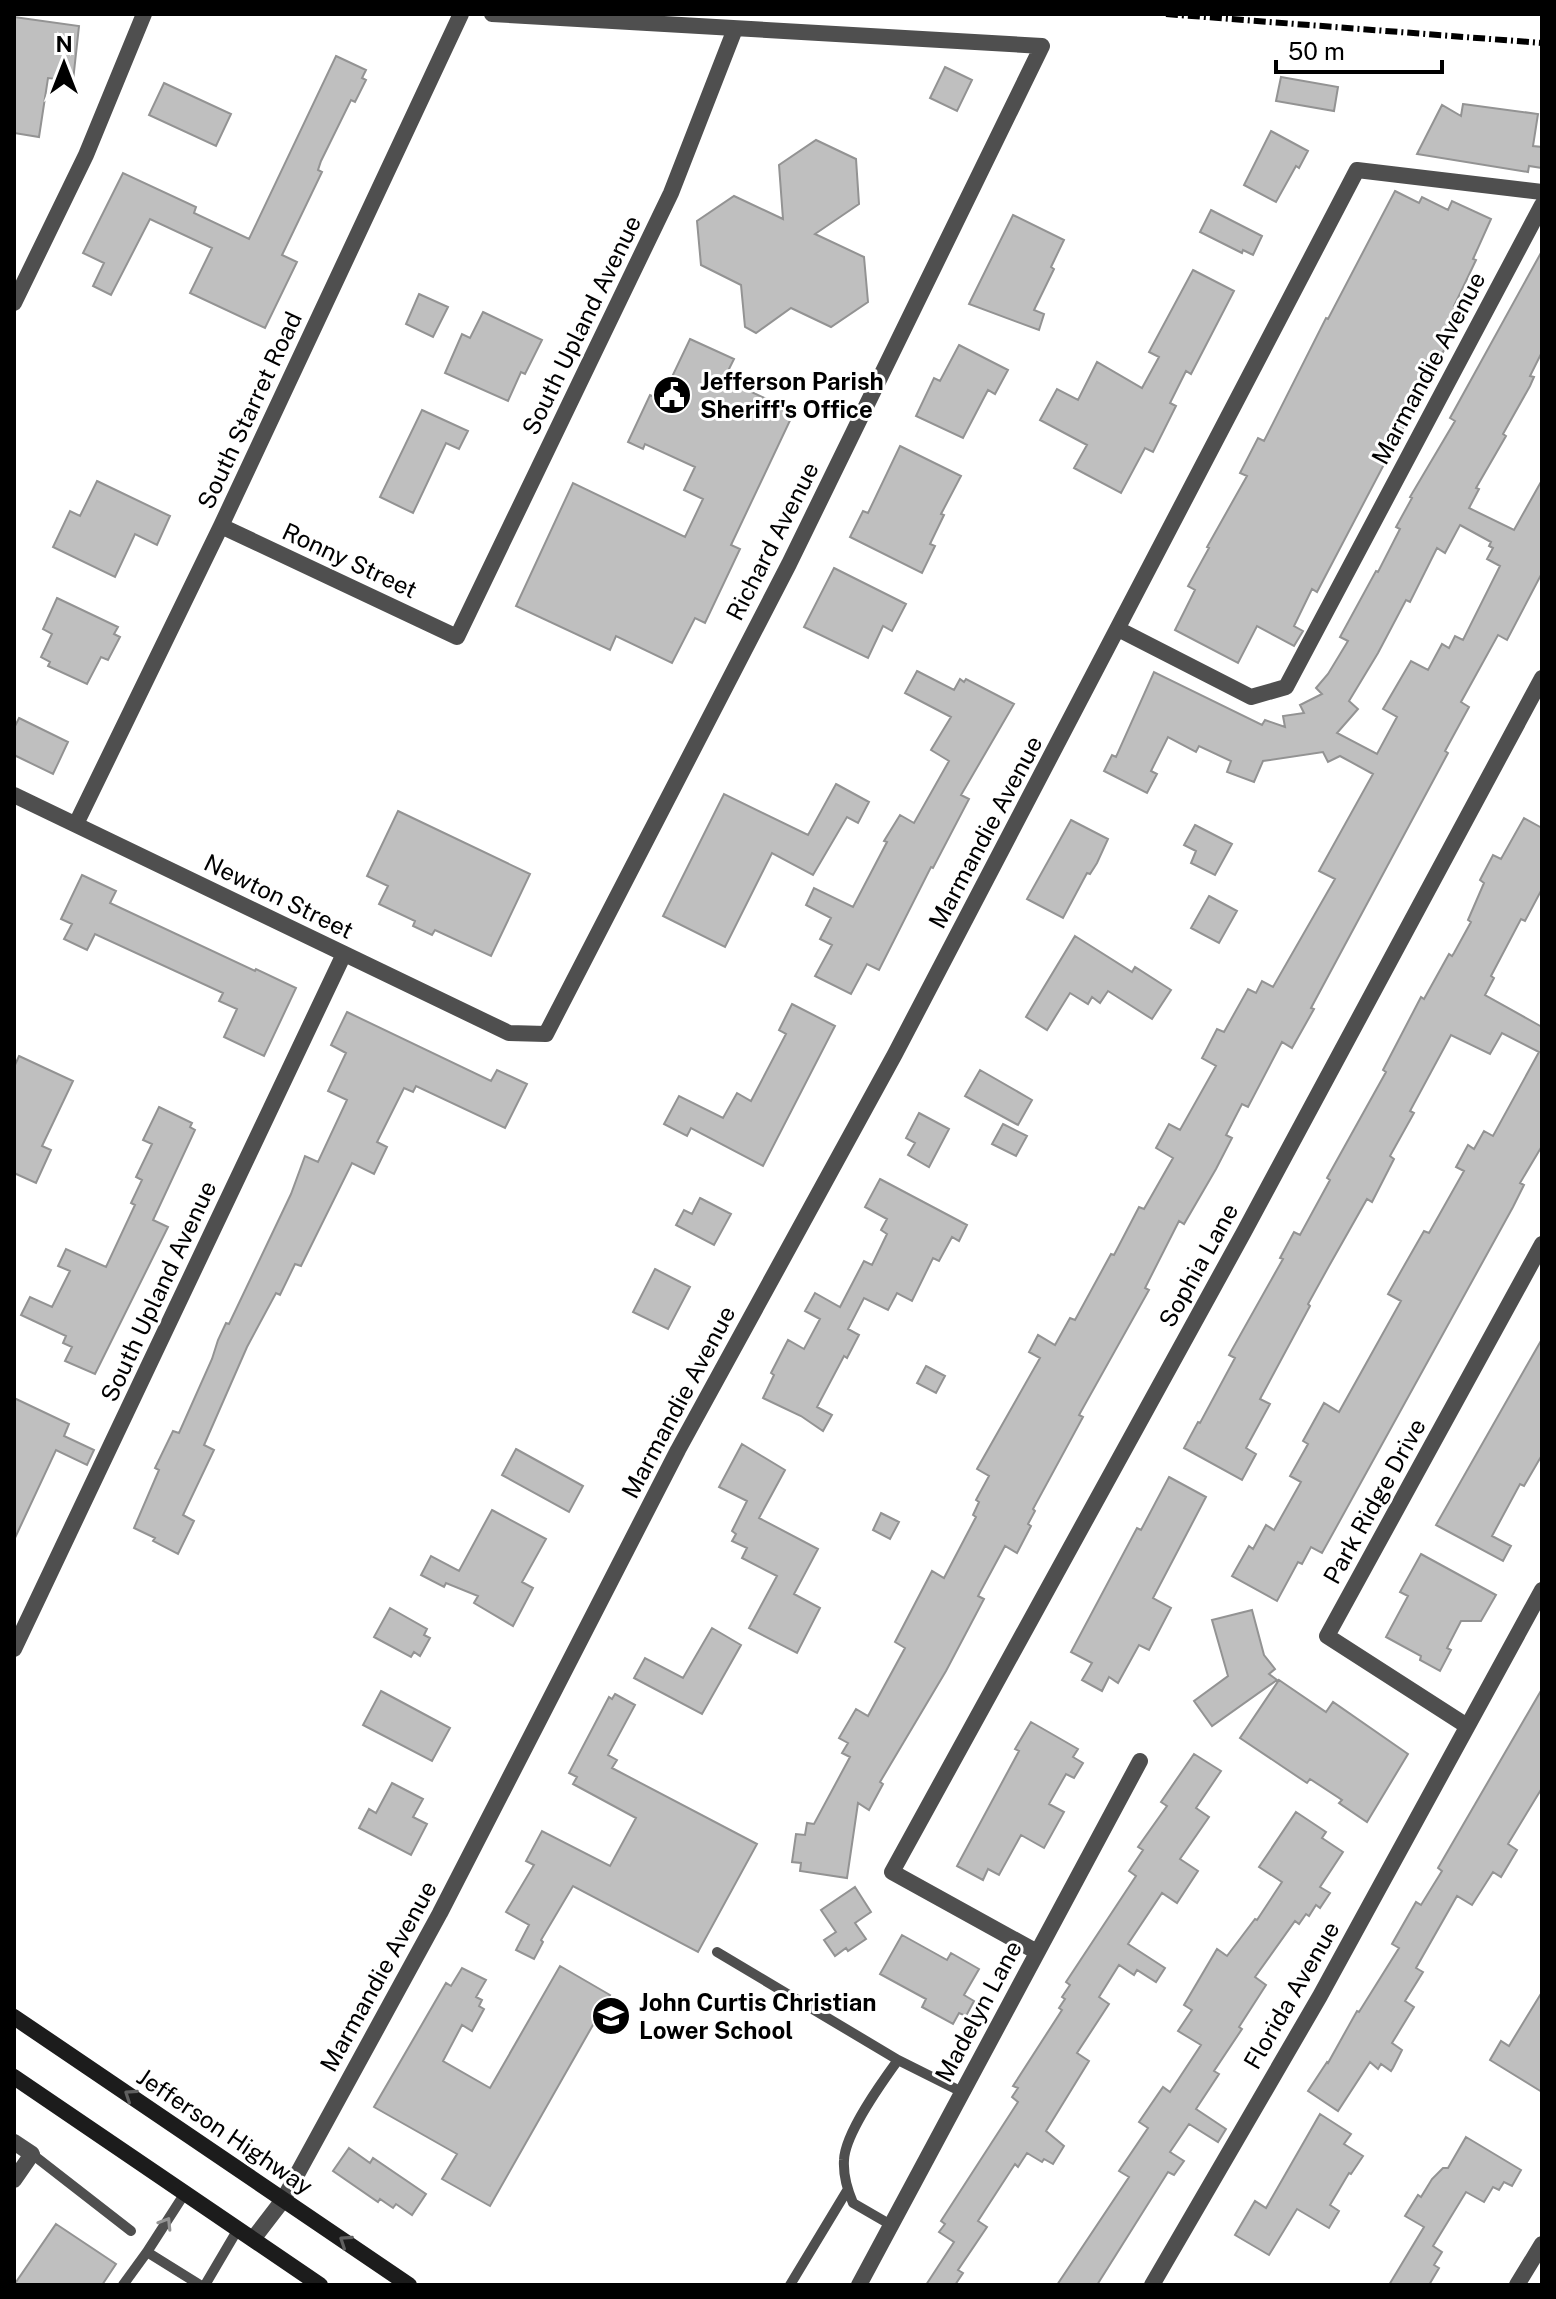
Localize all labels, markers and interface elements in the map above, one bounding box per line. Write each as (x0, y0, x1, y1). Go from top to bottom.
north arrow (24, 24, 104, 104)
scale bar (1276, 24, 1442, 74)
text: N (55, 31, 73, 57)
text: 50 m (1288, 37, 1345, 65)
street label: South Upland Avenue (516, 211, 646, 439)
street label: Marmandie Avenue (1365, 267, 1491, 469)
street label: South Starret Road (191, 307, 307, 513)
place label: Jefferson Parish Sheriff's Office (700, 367, 884, 423)
public building icon: Jefferson Parish Sheriff's Office (651, 374, 693, 416)
street label: Richard Avenue (720, 457, 824, 625)
street label: Ronny Street (278, 517, 422, 603)
street label: Marmandie Avenue (922, 731, 1048, 933)
street label: Newton Street (200, 848, 358, 944)
street label: South Upland Avenue (94, 1176, 222, 1406)
street label: Sophia Lane (1153, 1198, 1243, 1332)
street label: Marmandie Avenue (615, 1301, 741, 1503)
street label: Park Ridge Drive (1317, 1414, 1431, 1588)
street label: Marmandie Avenue (314, 1876, 442, 2076)
street label: Florida Avenue (1237, 1916, 1345, 2074)
street label: Madelyn Lane (929, 1936, 1027, 2086)
place label: John Curtis Christian Lower School (639, 1988, 877, 2044)
school or university icon: John Curtis Christian Lower School (590, 1995, 632, 2037)
street label: Jefferson Highway (132, 2062, 318, 2200)
one-way arrow (124, 2090, 138, 2105)
one-way arrow (157, 2217, 172, 2232)
one-way arrow (339, 2236, 353, 2251)

